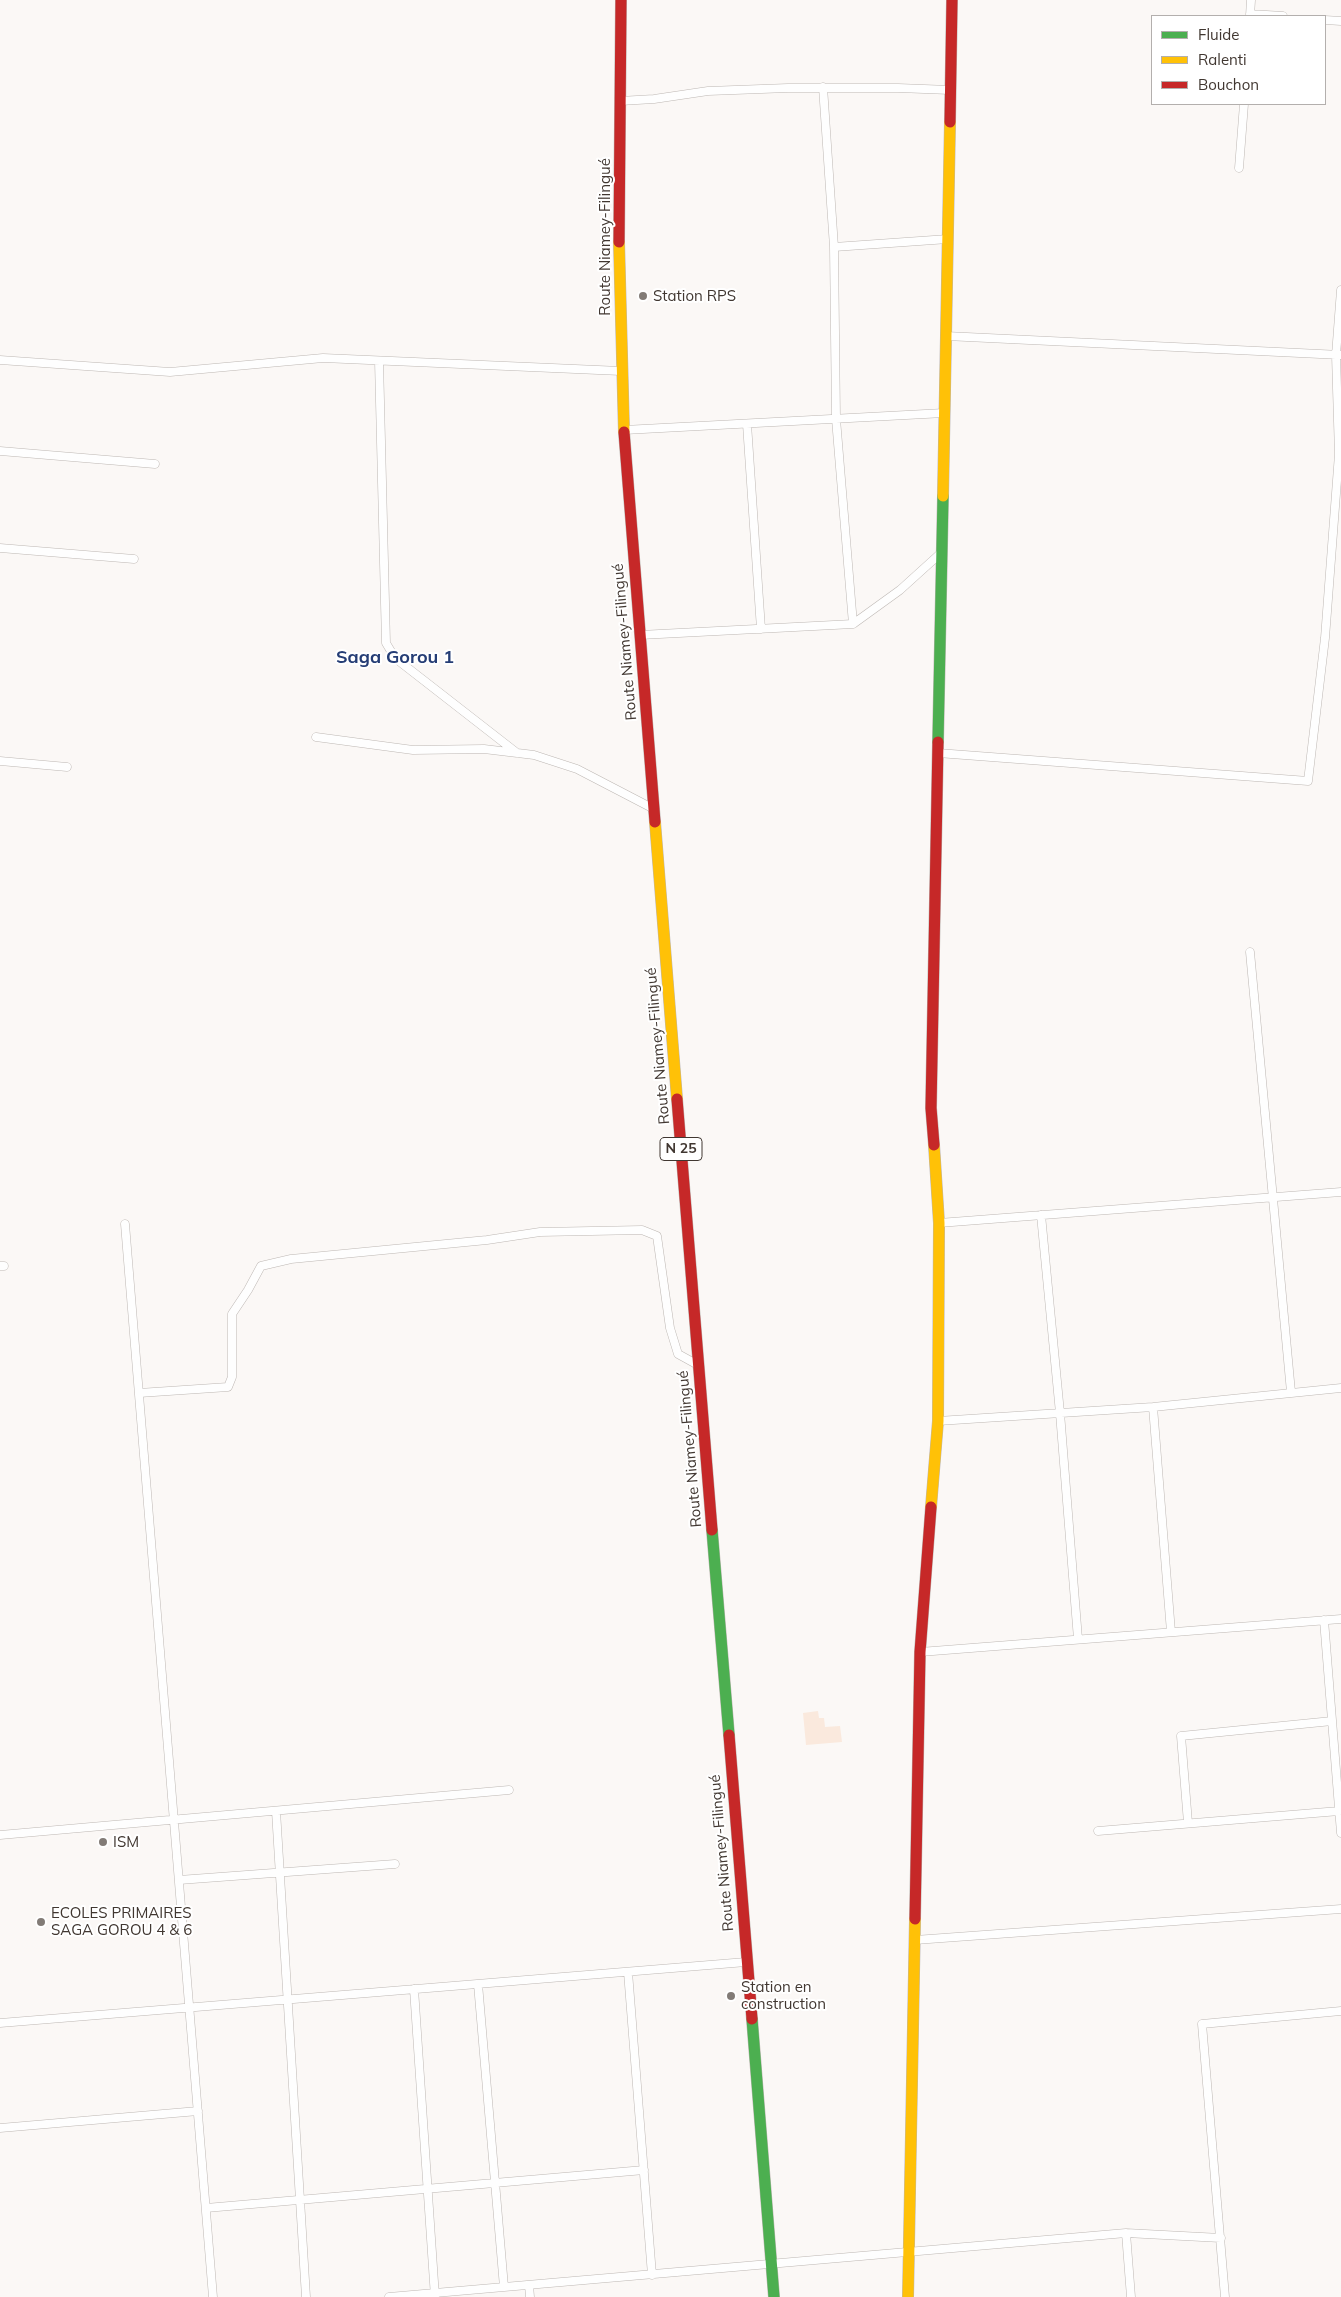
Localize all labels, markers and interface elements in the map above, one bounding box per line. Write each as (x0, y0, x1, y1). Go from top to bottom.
legend (1151, 15, 1326, 105)
text: Fluide (1198, 25, 1239, 44)
text: Ralenti (1198, 50, 1247, 69)
text: Bouchon (1198, 75, 1259, 94)
street label: Route Niamey-Filingué (596, 158, 614, 316)
place label: Station RPS (653, 287, 736, 305)
marker: Station RPS (637, 290, 649, 302)
street label: Route Niamey-Filingué (609, 563, 641, 721)
district label: Saga Gorou 1 (336, 647, 454, 669)
street label: Route Niamey-Filingué (642, 967, 674, 1125)
road number: N 25 (660, 1138, 702, 1160)
street label: Route Niamey-Filingué (674, 1370, 706, 1528)
street label: Route Niamey-Filingué (706, 1774, 738, 1932)
place label: ISM (113, 1833, 139, 1851)
marker: ISM (97, 1836, 109, 1848)
place label: ECOLES PRIMAIRES SAGA GOROU 4 & 6 (51, 1904, 192, 1939)
marker: ECOLES PRIMAIRES SAGA GOROU 4 & 6 (35, 1916, 47, 1928)
place label: Station en construction (741, 1978, 826, 2013)
marker: Station en construction (725, 1990, 737, 2002)

